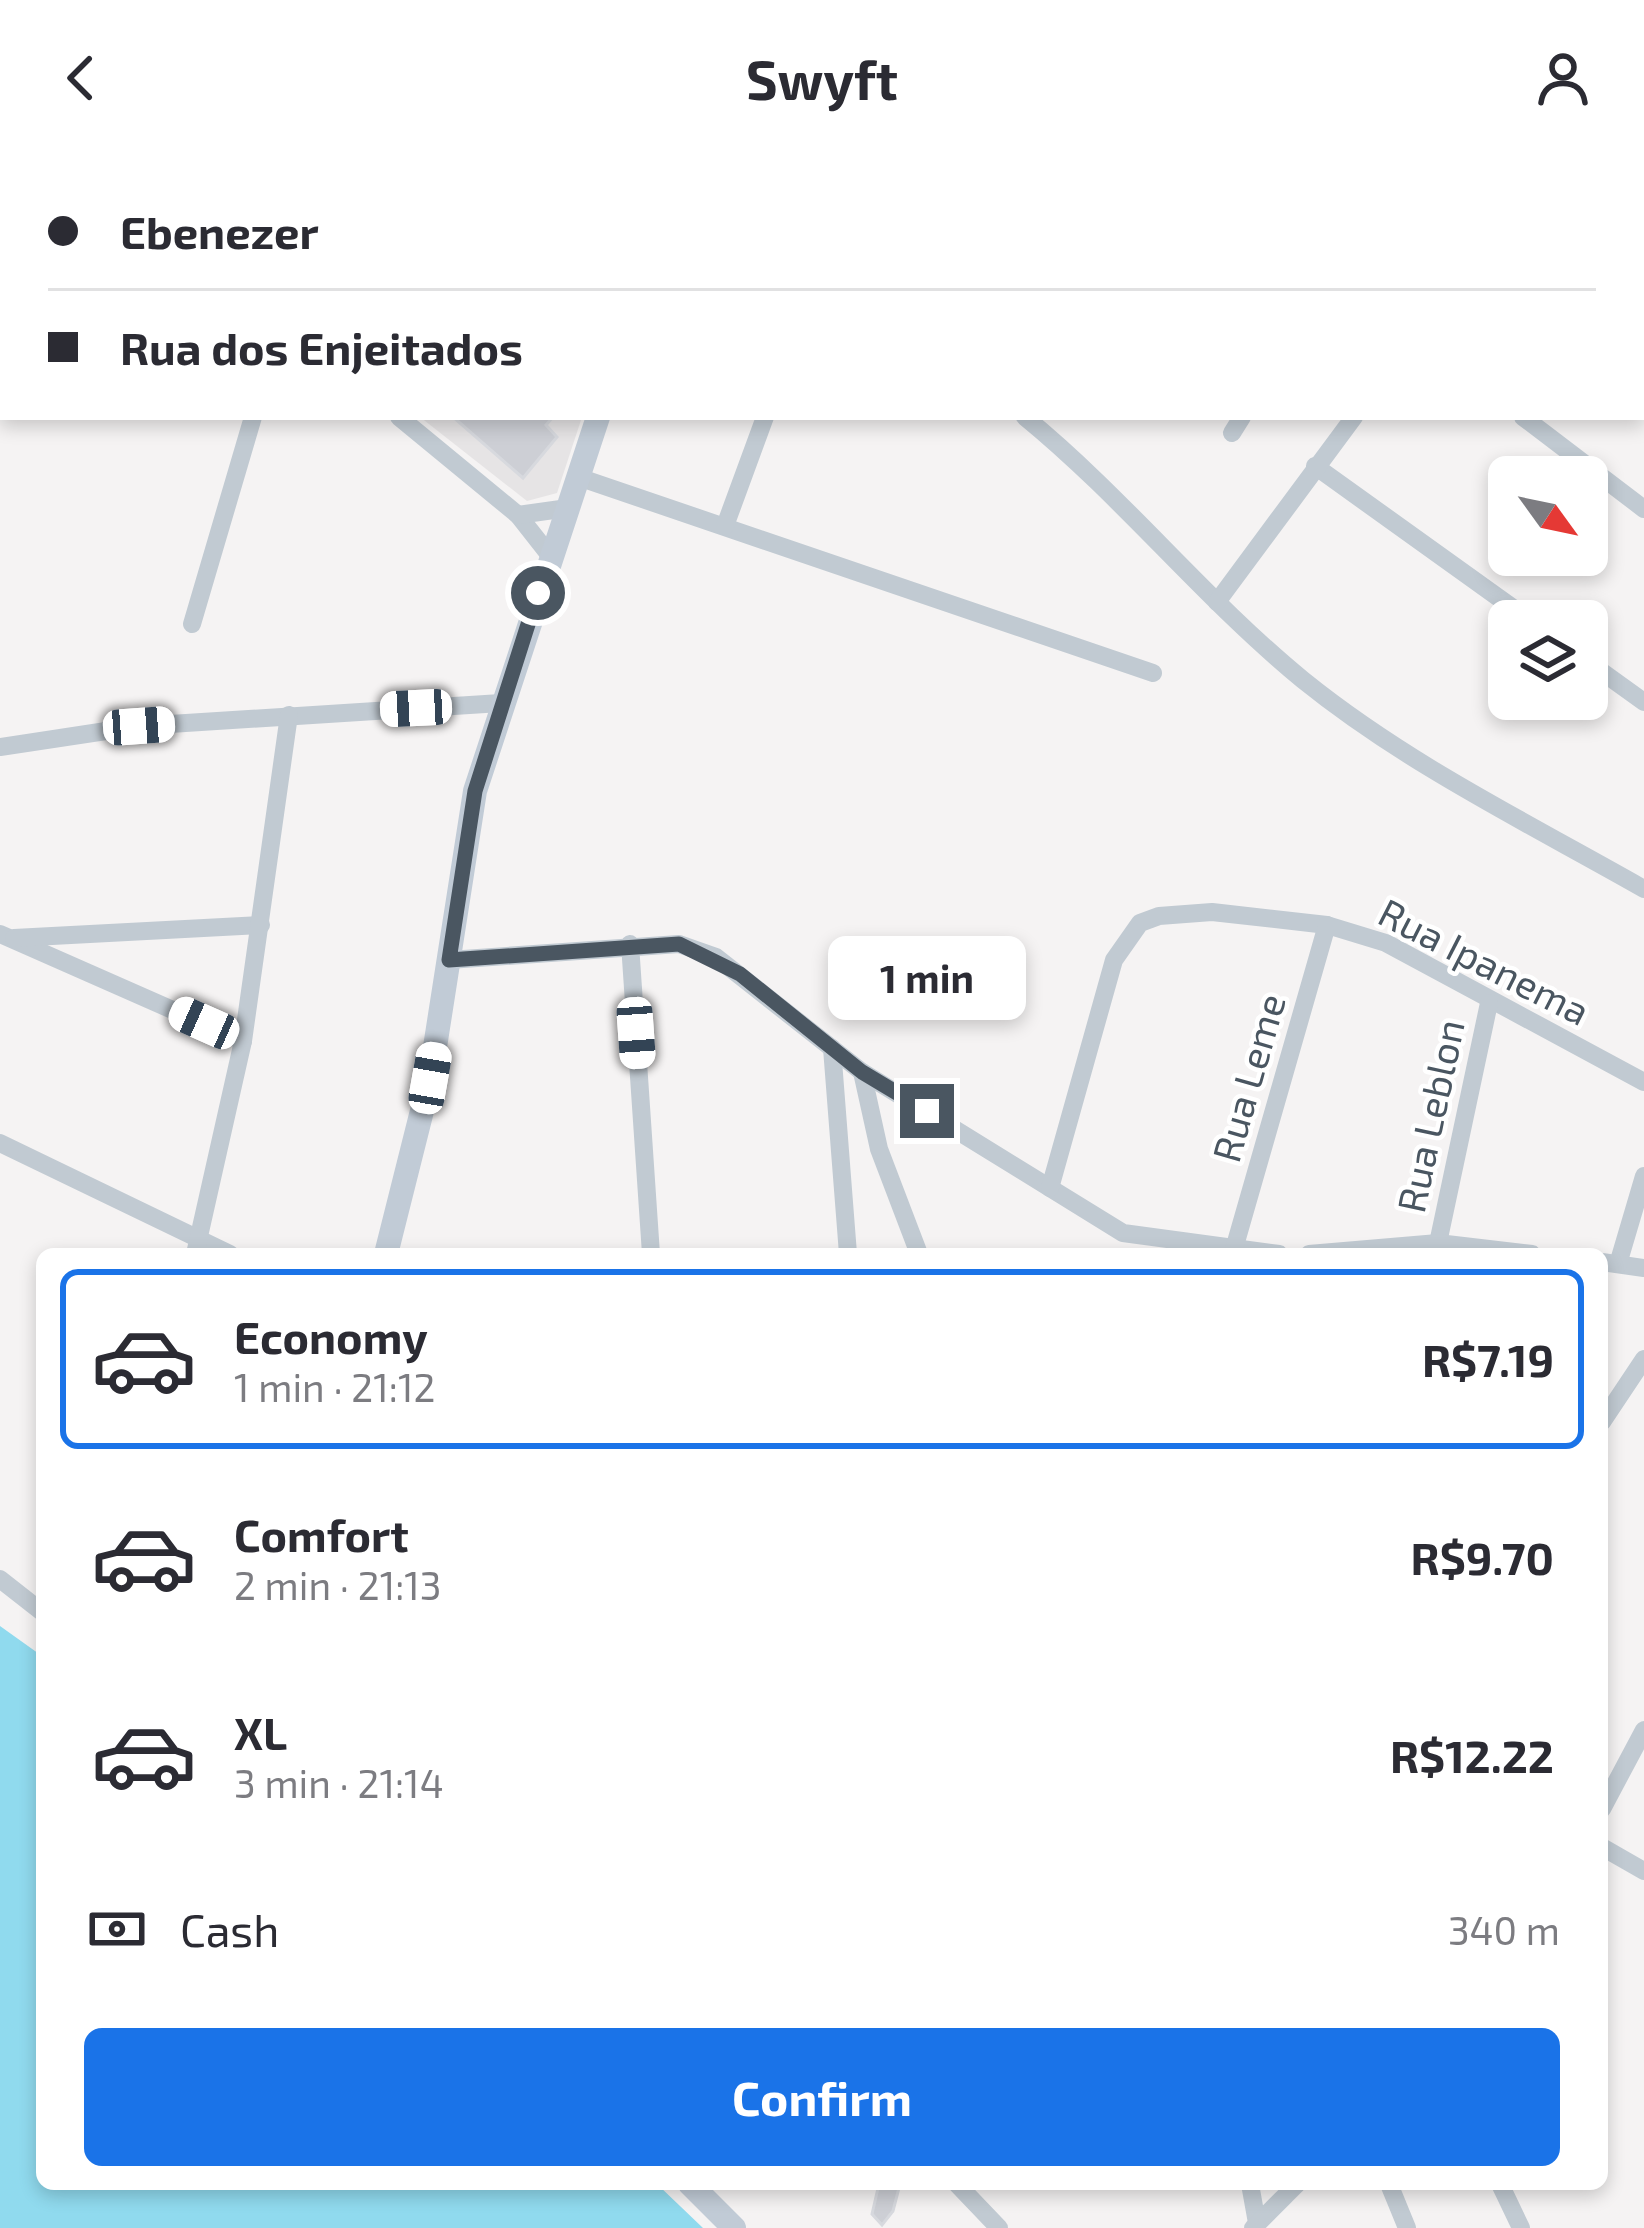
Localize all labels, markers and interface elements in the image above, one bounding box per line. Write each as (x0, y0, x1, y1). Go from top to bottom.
icon: back (48, 45, 114, 111)
icon: person (1530, 45, 1596, 111)
text: Swyft (746, 46, 898, 111)
text: Ebenezer (120, 204, 319, 258)
text: Rua dos Enjeitados (120, 320, 523, 374)
north arrow (1488, 456, 1608, 576)
map controls (1488, 456, 1608, 720)
route start (511, 566, 565, 620)
button: layers (1488, 600, 1608, 720)
car (379, 688, 453, 728)
car (102, 706, 176, 746)
street label: Rua Ipanema (1372, 888, 1598, 1034)
callout: 1 min (828, 937, 1026, 1021)
text: 1 min (880, 954, 974, 1001)
street label: Rua Leme (1201, 988, 1294, 1167)
car (164, 992, 244, 1054)
car (616, 996, 656, 1070)
street label: Rua Leblon (1386, 1015, 1473, 1216)
car (406, 1039, 454, 1117)
route end (900, 1084, 954, 1138)
icon: car (90, 1305, 198, 1413)
text: Economy (234, 1309, 428, 1363)
text: R$7.19 (1422, 1332, 1554, 1386)
text: 1 min · 21:12 (234, 1363, 435, 1410)
icon: car (90, 1503, 198, 1611)
text: Comfort (234, 1507, 409, 1561)
text: R$9.70 (1411, 1530, 1554, 1584)
text: 2 min · 21:13 (234, 1561, 442, 1608)
icon: car (90, 1701, 198, 1809)
text: XL (234, 1705, 287, 1759)
text: R$12.22 (1390, 1728, 1554, 1782)
text: 3 min · 21:14 (234, 1759, 444, 1806)
icon: cash (84, 1896, 150, 1962)
text: Cash (180, 1902, 279, 1956)
text: 340 m (1448, 1906, 1560, 1953)
button: Confirm (84, 2028, 1560, 2166)

